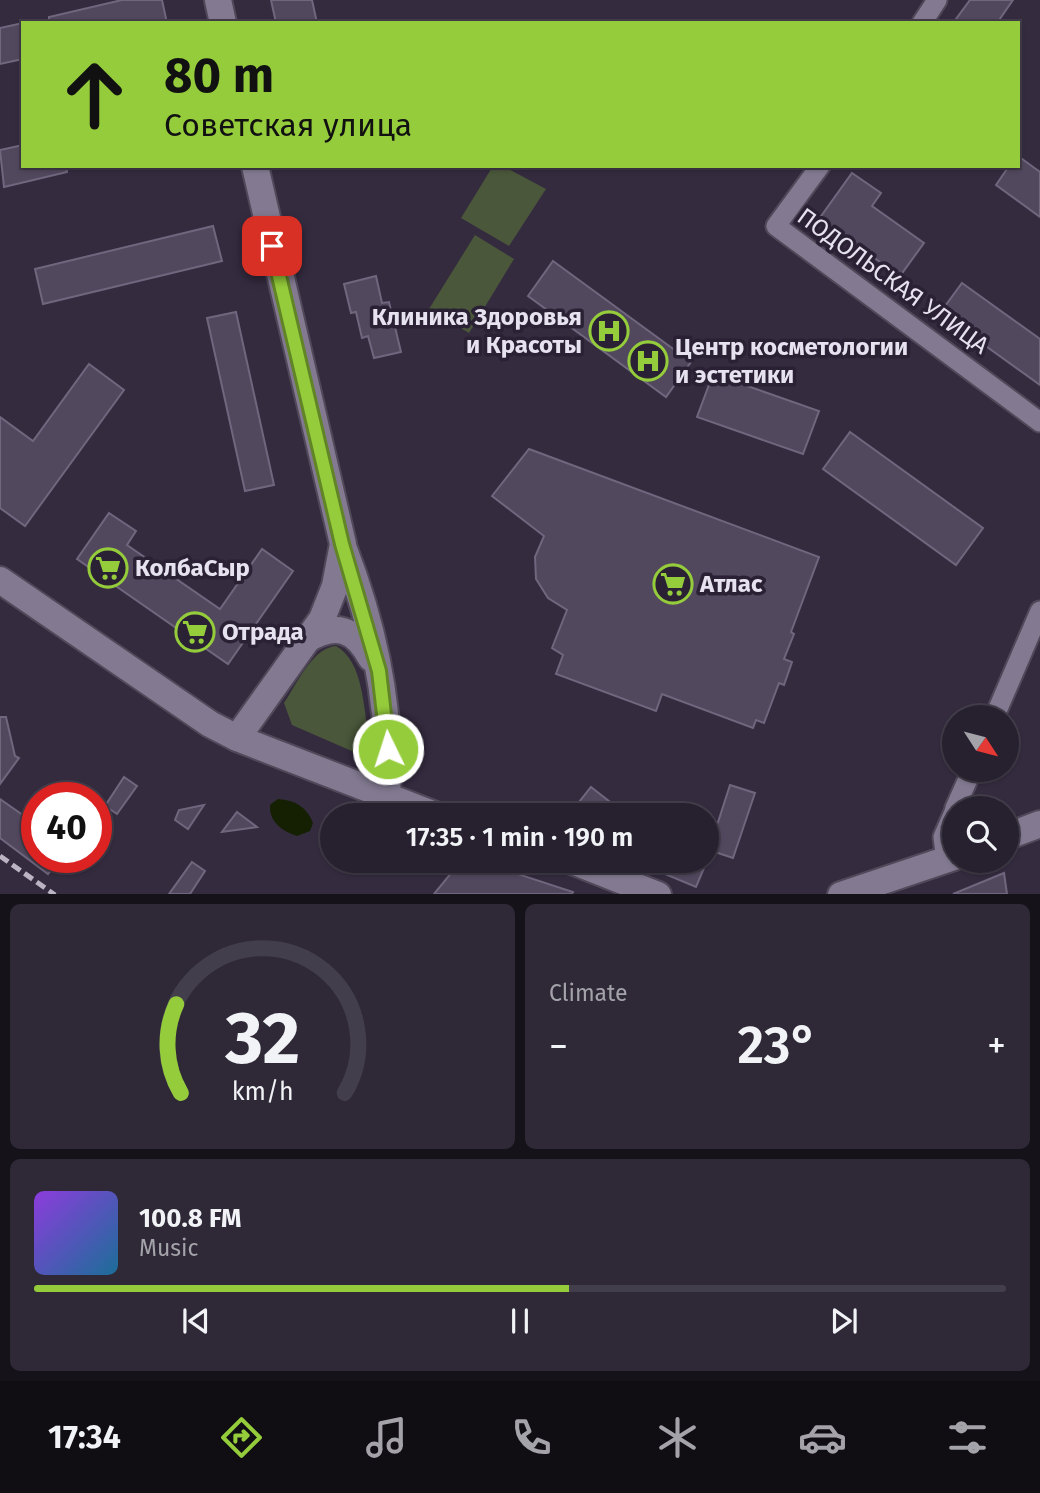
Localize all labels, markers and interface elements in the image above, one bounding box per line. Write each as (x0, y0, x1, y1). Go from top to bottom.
text: 80 m (164, 46, 274, 105)
icon: ahead (49, 49, 140, 140)
text: Советская улица (164, 106, 412, 144)
street label: ПОДОЛЬСКАЯ УЛИЦА (792, 202, 994, 360)
pin (242, 216, 302, 276)
icon: arrive (253, 227, 291, 265)
place label: Клиника Здоровья и Красоты (372, 303, 582, 359)
hospital icon: Клиника Здоровья и Красоты (588, 310, 630, 352)
place label: Центр косметологии и эстетики (675, 333, 908, 389)
hospital icon: Центр косметологии и эстетики (627, 340, 669, 382)
supermarket icon: КолбаСыр (87, 547, 129, 589)
place label: КолбаСыр (135, 554, 250, 582)
supermarket icon: Атлас (652, 563, 694, 605)
place label: Атлас (699, 570, 763, 598)
supermarket icon: Отрада (174, 611, 216, 653)
place label: Отрада (222, 618, 304, 646)
north arrow (942, 705, 1018, 782)
map controls (942, 705, 1019, 873)
position arrow (351, 712, 425, 786)
speed limit sign: 40 (21, 782, 112, 873)
button: search (942, 796, 1019, 873)
text: 17:35 · 1 min · 190 m (406, 822, 633, 853)
text: Climate (549, 979, 628, 1007)
text: 32 (224, 995, 300, 1082)
text: 23° (737, 1014, 818, 1077)
text: − (549, 1023, 568, 1069)
text: + (987, 1023, 1006, 1069)
text: km/h (232, 1076, 293, 1106)
text: 100.8 FM (139, 1203, 241, 1234)
text: Music (139, 1234, 199, 1262)
icon: previous (177, 1302, 215, 1340)
icon: pause (501, 1302, 539, 1340)
icon: next (825, 1302, 863, 1340)
icon: directions (217, 1413, 266, 1462)
icon: music (362, 1413, 411, 1462)
icon: phone (507, 1413, 556, 1462)
icon: climate (653, 1413, 702, 1462)
icon: car (798, 1413, 847, 1462)
icon: filters (943, 1413, 992, 1462)
text: 17:34 (48, 1418, 121, 1456)

